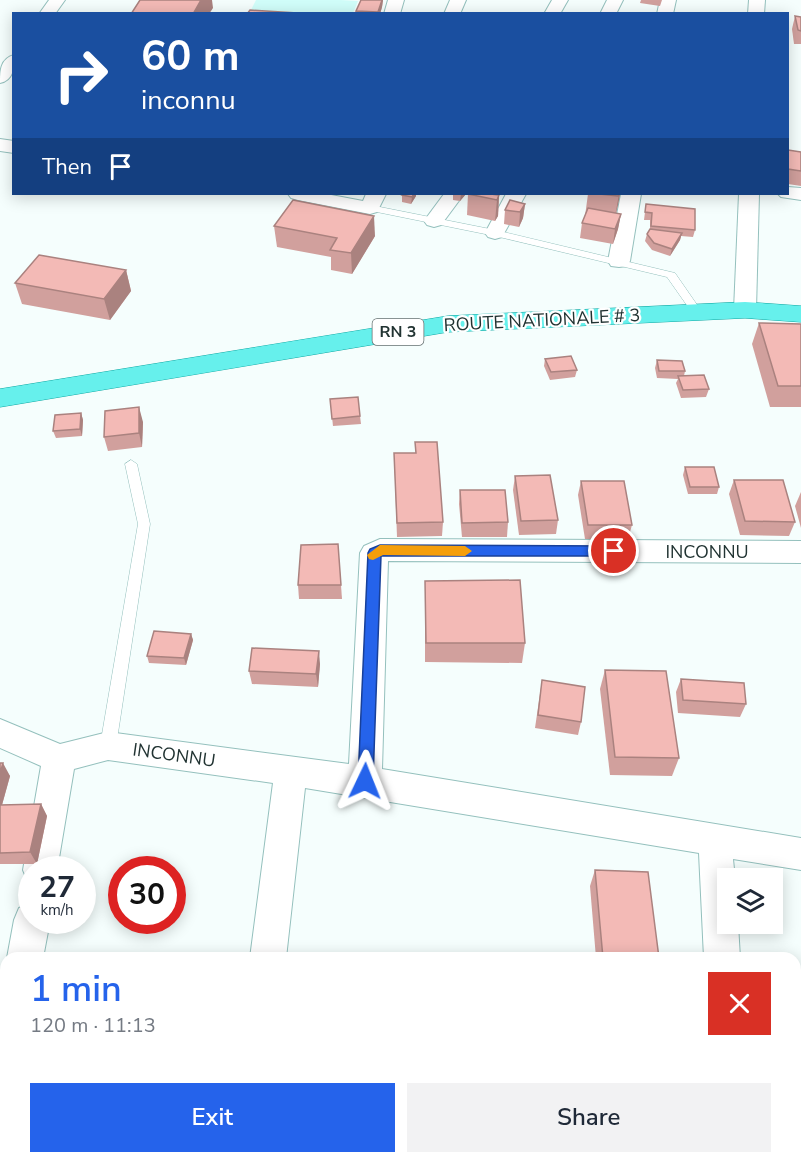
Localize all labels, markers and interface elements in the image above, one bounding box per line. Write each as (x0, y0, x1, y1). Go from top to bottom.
text: 60 m (141, 28, 240, 85)
icon: right (42, 36, 120, 114)
text: inconnu (141, 82, 236, 119)
icon: arrive (104, 150, 137, 183)
text: Then (42, 152, 92, 182)
street label: ROUTE NATIONALE # 3 (443, 303, 641, 337)
road number: RN 3 (372, 319, 424, 345)
pin (588, 525, 639, 576)
icon: arrive (597, 534, 630, 567)
street label: INCONNU (665, 540, 749, 564)
street label: INCONNU (131, 737, 217, 773)
position arrow (333, 749, 397, 813)
speed limit sign: 30 (108, 856, 186, 934)
text: 27 (39, 867, 75, 908)
map controls (717, 868, 783, 934)
button: layers (717, 868, 783, 934)
text: km/h (40, 900, 74, 920)
text: 1 min (30, 965, 122, 1014)
button: close (708, 972, 771, 1035)
text: 120 m · 11:13 (30, 1012, 156, 1039)
button: Exit (30, 1083, 395, 1152)
button: Share (407, 1083, 771, 1152)

